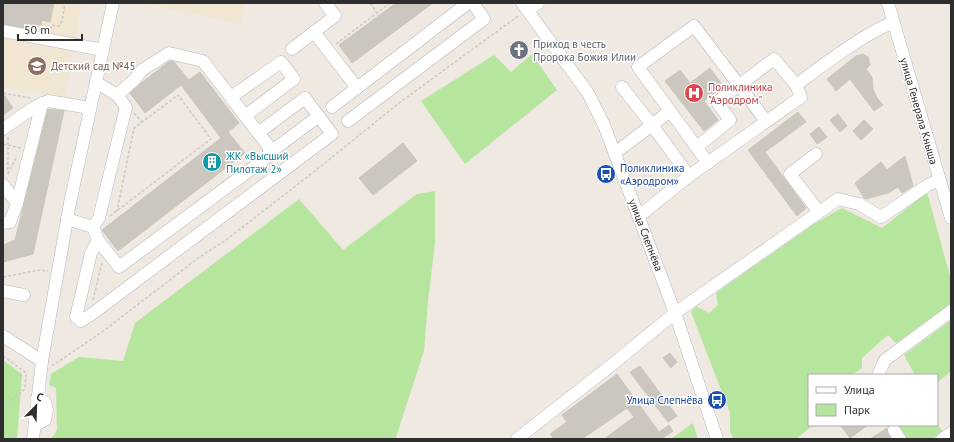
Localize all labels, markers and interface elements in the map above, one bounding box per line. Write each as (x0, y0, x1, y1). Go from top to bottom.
scale bar (18, 16, 82, 42)
text: 50 m (24, 22, 50, 37)
place label: Приход в честь Пророка Божия Илии (533, 37, 636, 64)
church icon: Приход в честь Пророка Божия Илии (508, 39, 530, 61)
school or university icon: Детский сад №45 (26, 55, 48, 77)
street label: улица Генерала Кныша (897, 56, 941, 166)
place label: Детский сад №45 (51, 59, 136, 73)
place label: Поликлиника "Аэродром" (708, 80, 772, 107)
hospital icon: Поликлиника "Аэродром" (683, 82, 705, 104)
place label: ЖК «Высший Пилотаж 2» (225, 149, 289, 176)
building icon: ЖК «Высший Пилотаж 2» (201, 151, 223, 173)
place label: Поликлиника «Аэродром» (620, 161, 684, 188)
bus stop icon: Поликлиника «Аэродром» (595, 163, 617, 185)
street label: улица Слепнёва (626, 197, 666, 273)
legend (808, 374, 938, 426)
text: Улица (844, 382, 875, 397)
north arrow (16, 386, 56, 426)
text: С (34, 389, 45, 404)
bus stop icon: Улица Слепнёва (706, 389, 728, 411)
place label: Улица Слепнёва (627, 393, 703, 407)
text: Парк (844, 402, 870, 417)

